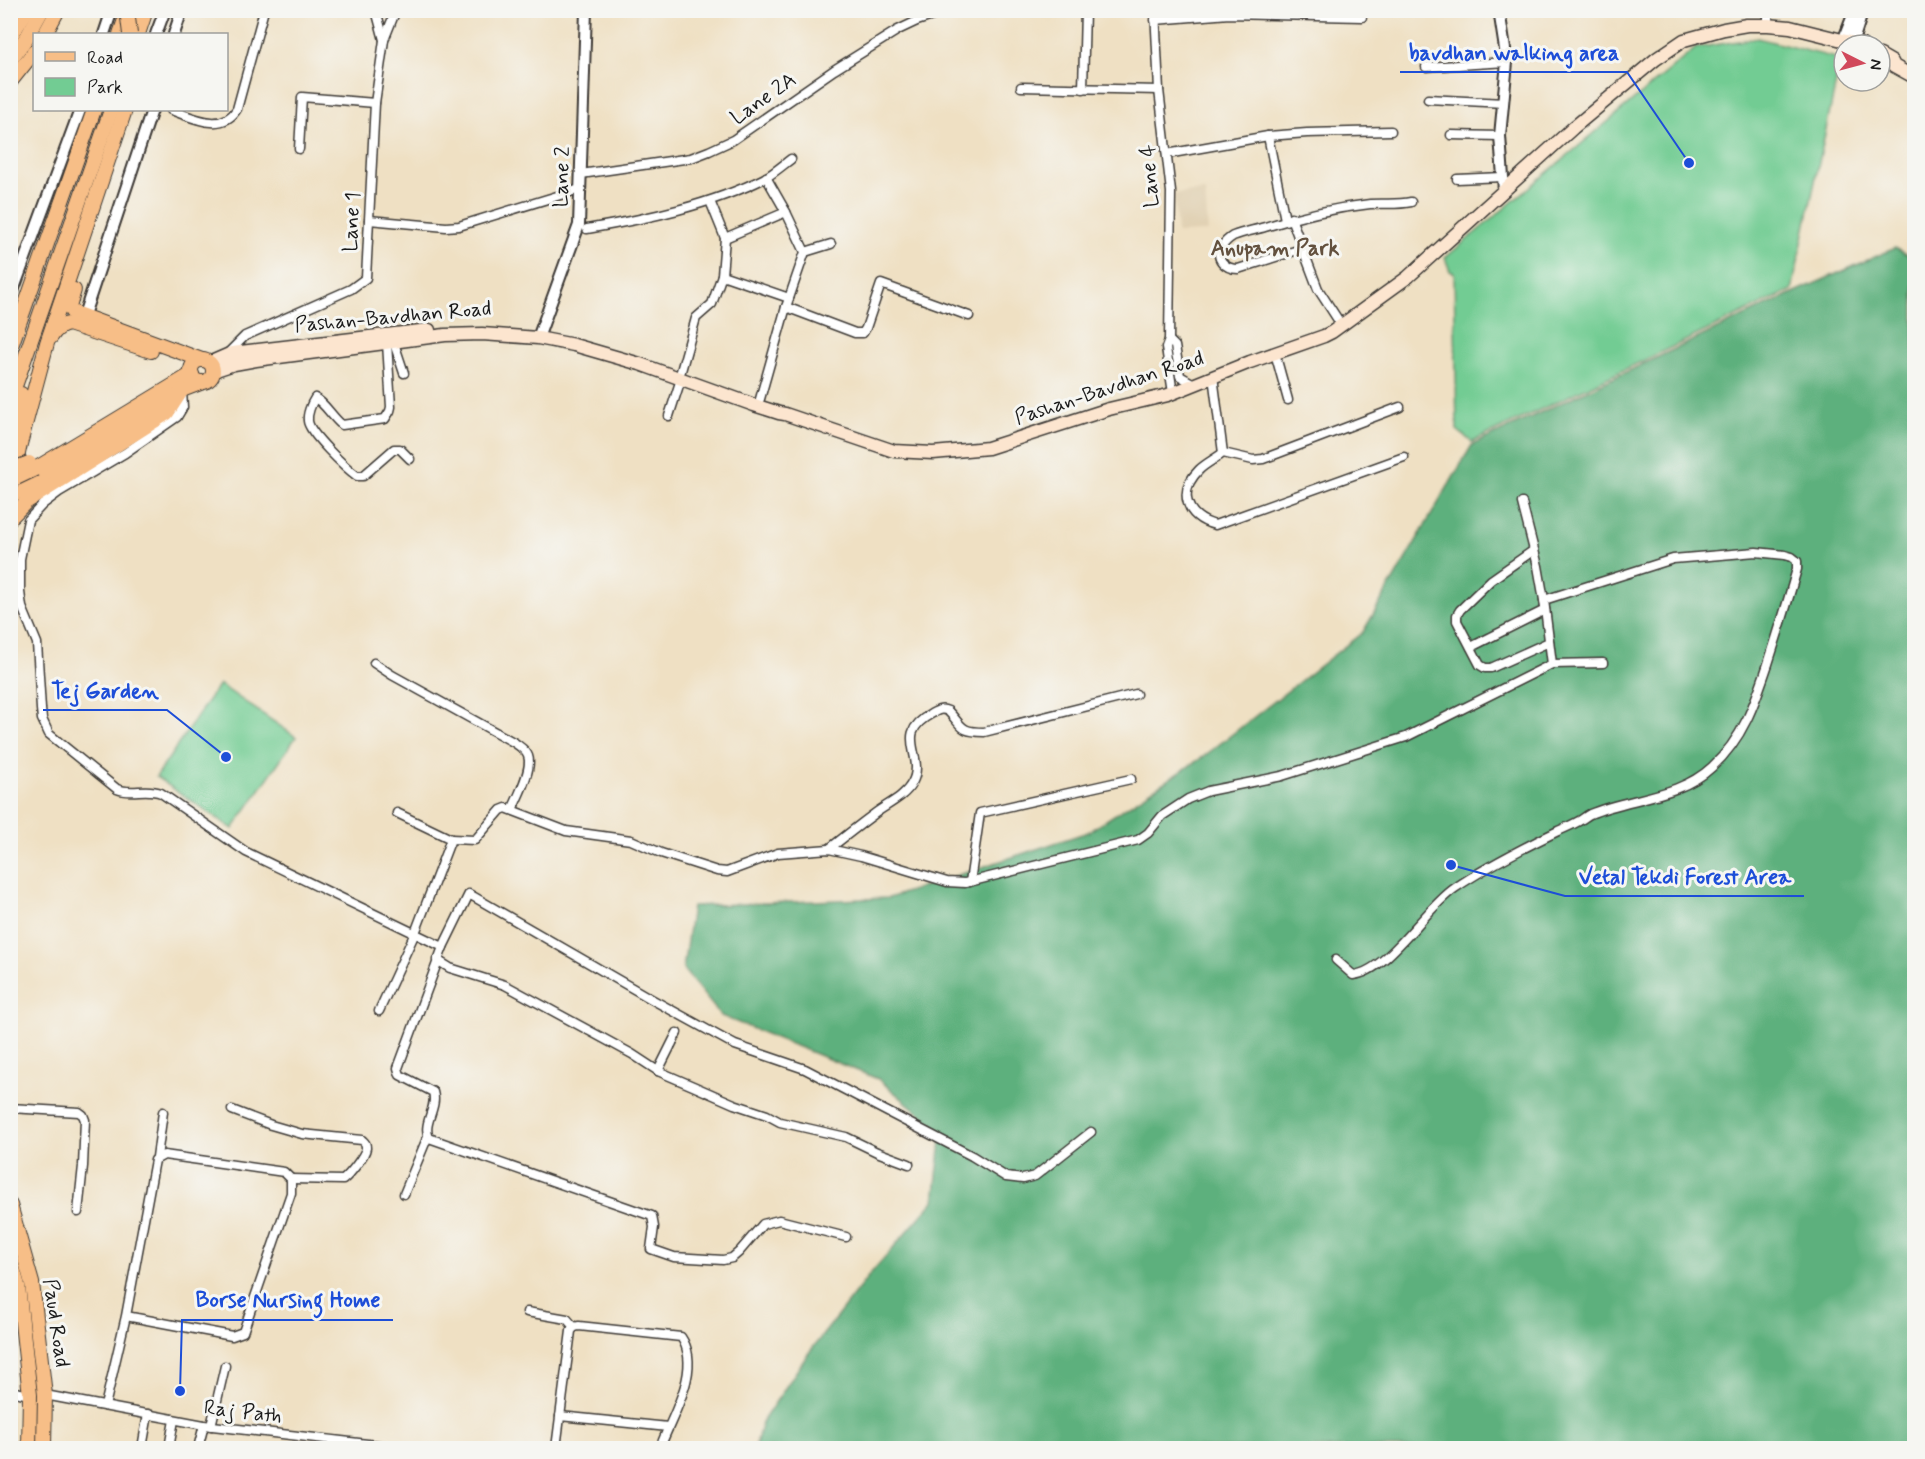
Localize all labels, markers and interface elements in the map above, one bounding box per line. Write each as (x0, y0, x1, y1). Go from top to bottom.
callout: bavdhan walking area (1400, 32, 1627, 72)
legend (33, 33, 228, 111)
north arrow (1832, 33, 1892, 93)
text: bavdhan walking area (1409, 40, 1619, 69)
text: Road (87, 46, 123, 70)
text: N (1864, 58, 1886, 71)
street label: Lane 2A (725, 66, 802, 132)
text: Park (87, 76, 123, 100)
street label: Lane 4 (1134, 144, 1166, 208)
street label: Lane 2 (547, 146, 577, 208)
street label: Lane 1 (336, 191, 368, 253)
district label: Anupam Park (1211, 235, 1339, 263)
street label: Pashan-Bavdhan Road (294, 294, 493, 340)
street label: Pashan-Bavdhan Road (1011, 344, 1207, 432)
callout: Tej Garden (43, 670, 167, 710)
text: Tej Garden (51, 678, 160, 707)
callout: Vetal Tekdi Forest Area (1565, 856, 1804, 896)
text: Vetal Tekdi Forest Area (1579, 864, 1792, 892)
street label: Paud Road (36, 1277, 76, 1369)
callout: Borse Nursing Home (182, 1280, 393, 1320)
text: Borse Nursing Home (196, 1287, 380, 1319)
street label: Raj Path (202, 1393, 284, 1431)

